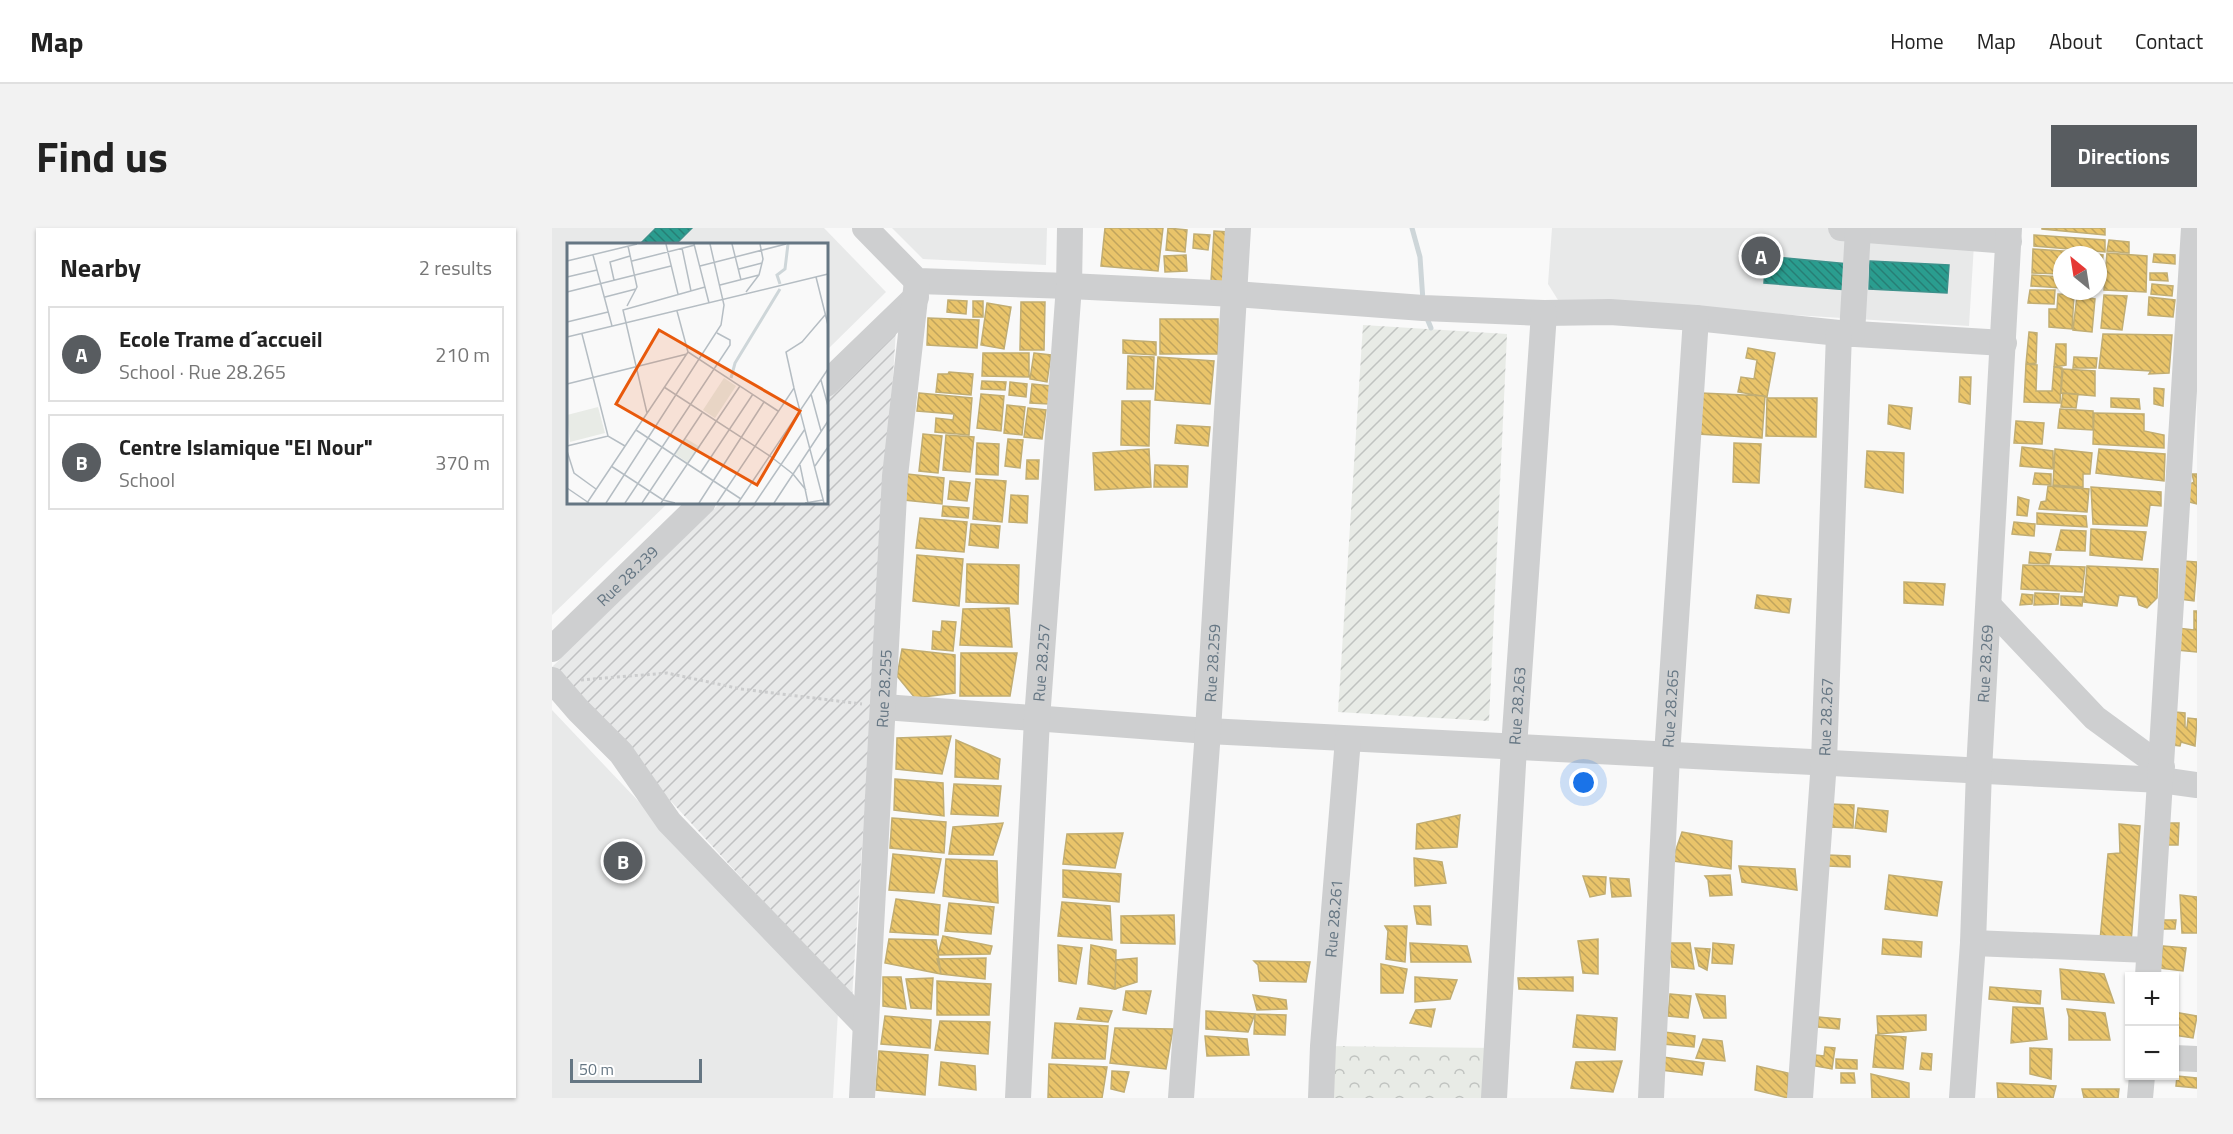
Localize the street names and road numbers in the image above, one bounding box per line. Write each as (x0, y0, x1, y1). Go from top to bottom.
street label: Rue 28.239 (591, 540, 664, 612)
street label: Rue 28.257 (1026, 623, 1056, 703)
street label: Rue 28.259 (1198, 623, 1226, 703)
street label: Rue 28.269 (1971, 624, 1999, 703)
street label: Rue 28.255 (870, 649, 898, 728)
street label: Rue 28.263 (1502, 666, 1532, 746)
street label: Rue 28.265 (1656, 669, 1685, 748)
street label: Rue 28.267 (1812, 677, 1839, 756)
street label: Rue 28.261 (1318, 878, 1349, 958)

